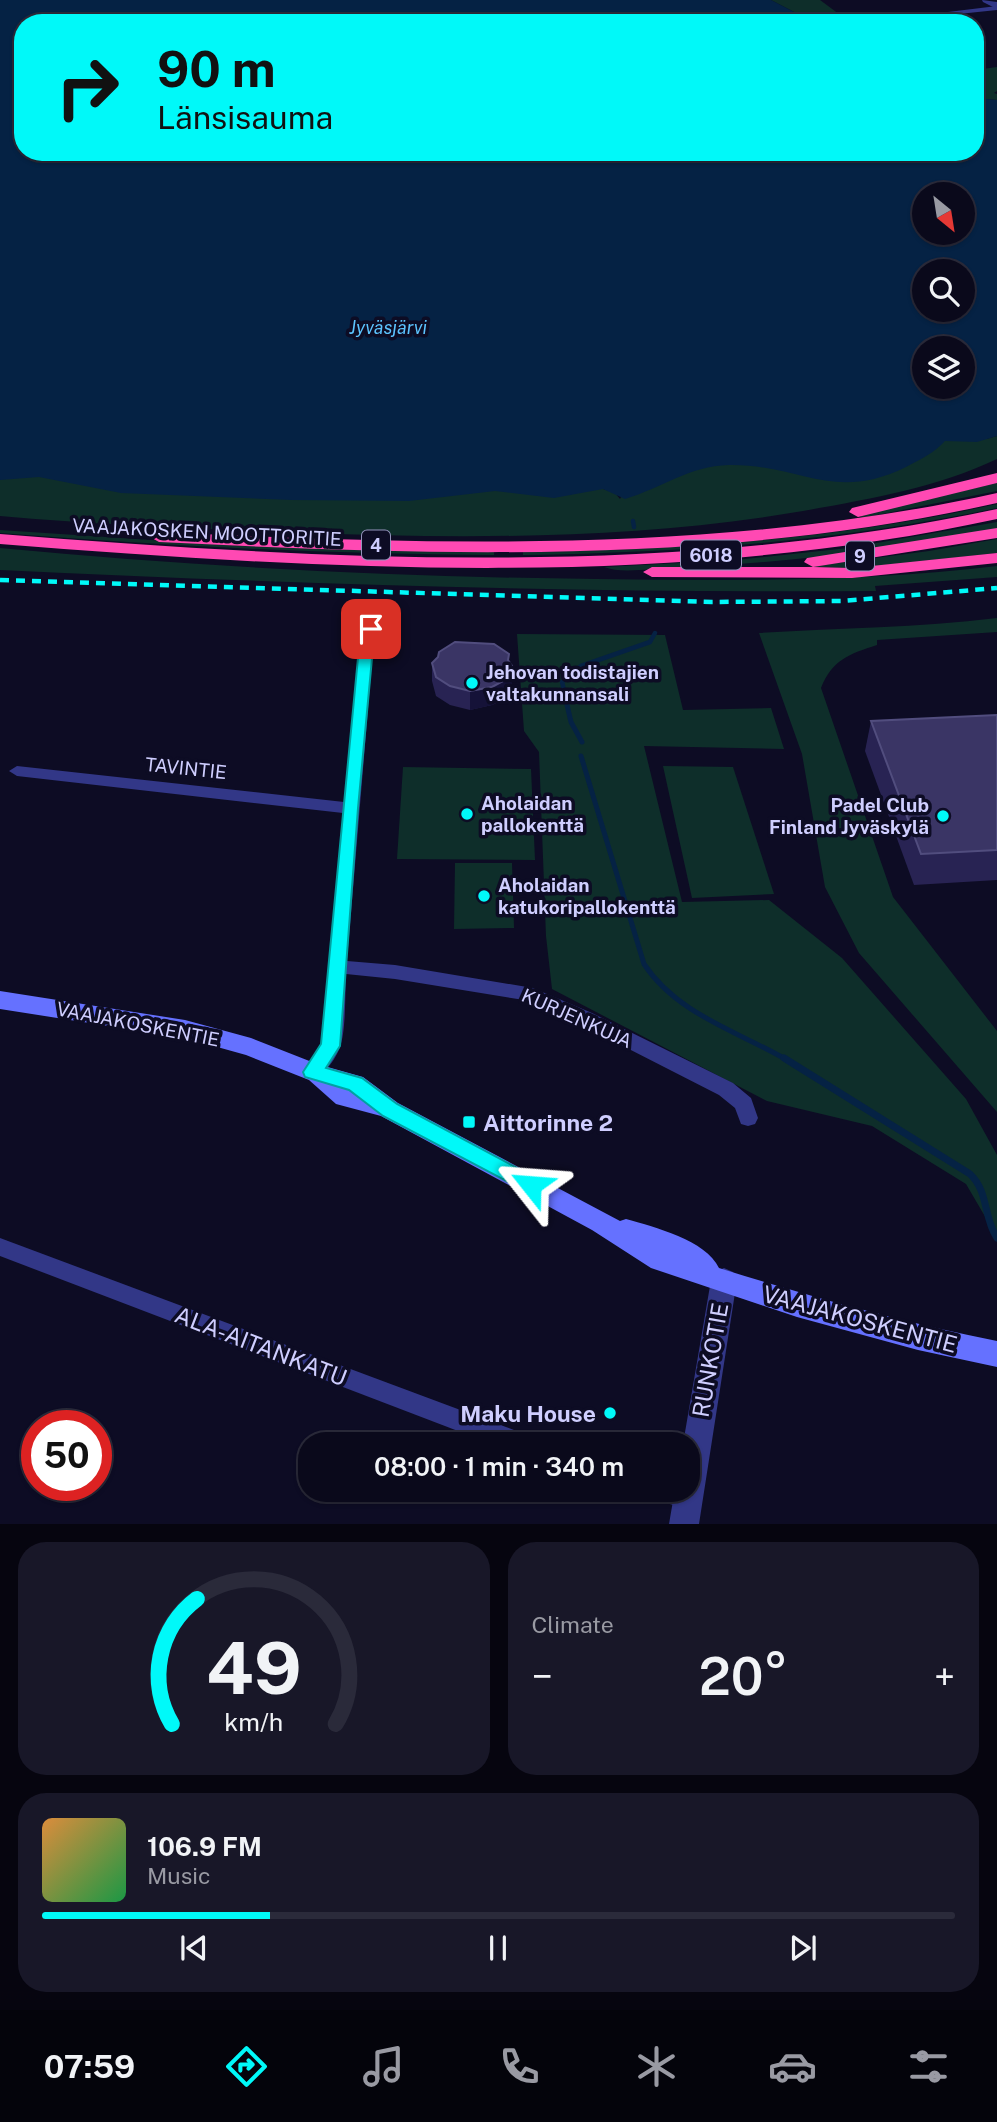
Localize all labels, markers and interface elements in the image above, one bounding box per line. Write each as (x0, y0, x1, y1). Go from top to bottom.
text: 90 m (157, 40, 276, 98)
icon: right (42, 42, 133, 133)
text: Länsisauma (157, 99, 333, 136)
north arrow (912, 182, 975, 245)
map controls (912, 182, 975, 399)
button: search (912, 259, 975, 322)
water label: Jyväsjärvi (349, 317, 427, 338)
button: layers (912, 336, 975, 399)
street label: VAAJAKOSKEN MOOTTORITIE (72, 514, 342, 550)
road number: 4 (362, 530, 390, 560)
road number: 6018 (681, 540, 741, 570)
road number: 9 (846, 542, 874, 570)
pin (341, 599, 401, 659)
icon: arrive (352, 610, 390, 648)
place label: Jehovan todistajien valtakunnansali (486, 661, 659, 705)
marker: Jehovan todistajien valtakunnansali (464, 675, 480, 691)
street label: TAVINTIE (144, 753, 228, 783)
place label: Aholaidan pallokenttä (481, 792, 584, 836)
place label: Padel Club Finland Jyväskylä (769, 794, 929, 838)
marker: Aholaidan pallokenttä (459, 806, 475, 822)
marker: Padel Club Finland Jyväskylä (935, 808, 951, 824)
place label: Aholaidan katukoripallokenttä (498, 874, 676, 918)
marker: Aholaidan katukoripallokenttä (476, 888, 492, 904)
street label: KURJENKUJA (518, 984, 636, 1052)
street label: VAAJAKOSKENTIE (55, 997, 221, 1051)
place label: Aittorinne 2 (483, 1109, 613, 1136)
marker: Aittorinne 2 (461, 1114, 477, 1130)
position arrow (494, 1148, 568, 1222)
street label: VAAJAKOSKENTIE (760, 1280, 960, 1358)
street label: ALA-AITANKATU (171, 1301, 351, 1391)
street label: RUNKOTIE (687, 1301, 733, 1419)
place label: Maku House (460, 1400, 596, 1427)
marker: Maku House (602, 1405, 618, 1421)
speed limit sign: 50 (21, 1410, 112, 1501)
text: 08:00 · 1 min · 340 m (374, 1451, 624, 1482)
text: Climate (532, 1611, 614, 1638)
text: 49 (206, 1626, 302, 1711)
text: 20° (699, 1646, 788, 1707)
text: − (532, 1654, 553, 1699)
text: + (934, 1654, 955, 1699)
text: km/h (224, 1707, 283, 1737)
text: 106.9 FM (147, 1831, 262, 1862)
text: Music (147, 1862, 211, 1889)
icon: previous (175, 1929, 213, 1967)
icon: pause (479, 1929, 517, 1967)
icon: next (784, 1929, 822, 1967)
icon: directions (222, 2042, 271, 2091)
icon: music (359, 2042, 408, 2091)
icon: phone (495, 2042, 544, 2091)
icon: climate (632, 2042, 681, 2091)
icon: car (768, 2042, 817, 2091)
icon: filters (904, 2042, 953, 2091)
text: 07:59 (44, 2048, 135, 2085)

